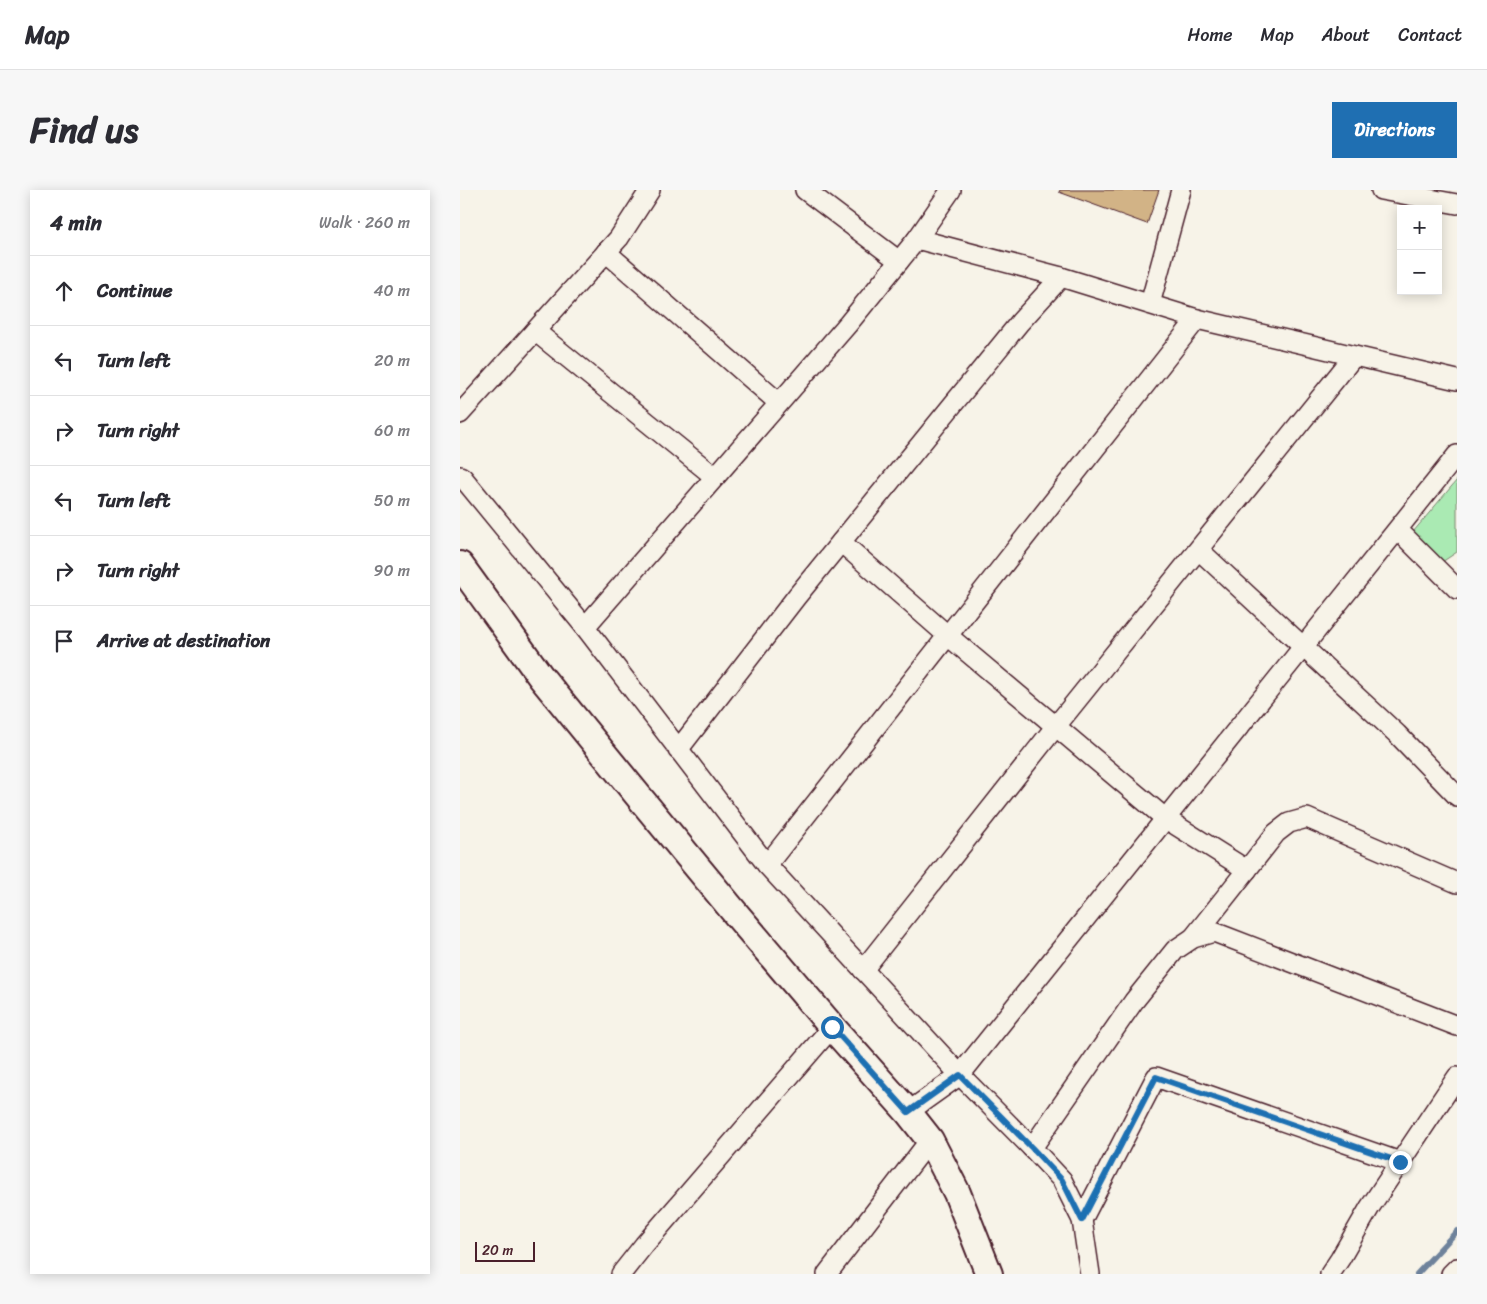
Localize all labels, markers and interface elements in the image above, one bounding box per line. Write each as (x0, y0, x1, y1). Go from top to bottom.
text: Map (25, 14, 69, 56)
text: Home (1188, 19, 1233, 51)
text: Map (1261, 19, 1294, 51)
text: About (1322, 19, 1370, 51)
text: Contact (1398, 19, 1462, 51)
text: Find us (30, 99, 138, 161)
button: Directions (1332, 102, 1457, 158)
text: 4 min (50, 204, 102, 242)
map controls (1397, 205, 1442, 295)
button: + (1397, 205, 1442, 250)
text: Walk · 260 m (319, 208, 410, 237)
button: − (1397, 250, 1442, 295)
text: Continue (97, 274, 173, 307)
text: 40 m (373, 276, 410, 305)
icon: ahead (50, 277, 78, 305)
text: Turn left (97, 344, 170, 377)
text: 20 m (374, 346, 410, 375)
icon: left (50, 347, 78, 375)
text: Turn right (97, 414, 179, 447)
text: 60 m (374, 416, 410, 445)
icon: right (50, 417, 78, 445)
text: Turn left (97, 484, 170, 517)
text: 50 m (374, 486, 410, 515)
icon: left (50, 487, 78, 515)
text: Turn right (97, 554, 179, 587)
text: 90 m (374, 556, 410, 585)
icon: right (50, 557, 78, 585)
text: Arrive at destination (97, 624, 270, 657)
icon: arrive (50, 627, 78, 655)
route start (821, 1016, 844, 1039)
route end (1389, 1151, 1412, 1174)
text: 20 m (482, 1238, 513, 1263)
scale bar (475, 1239, 535, 1262)

